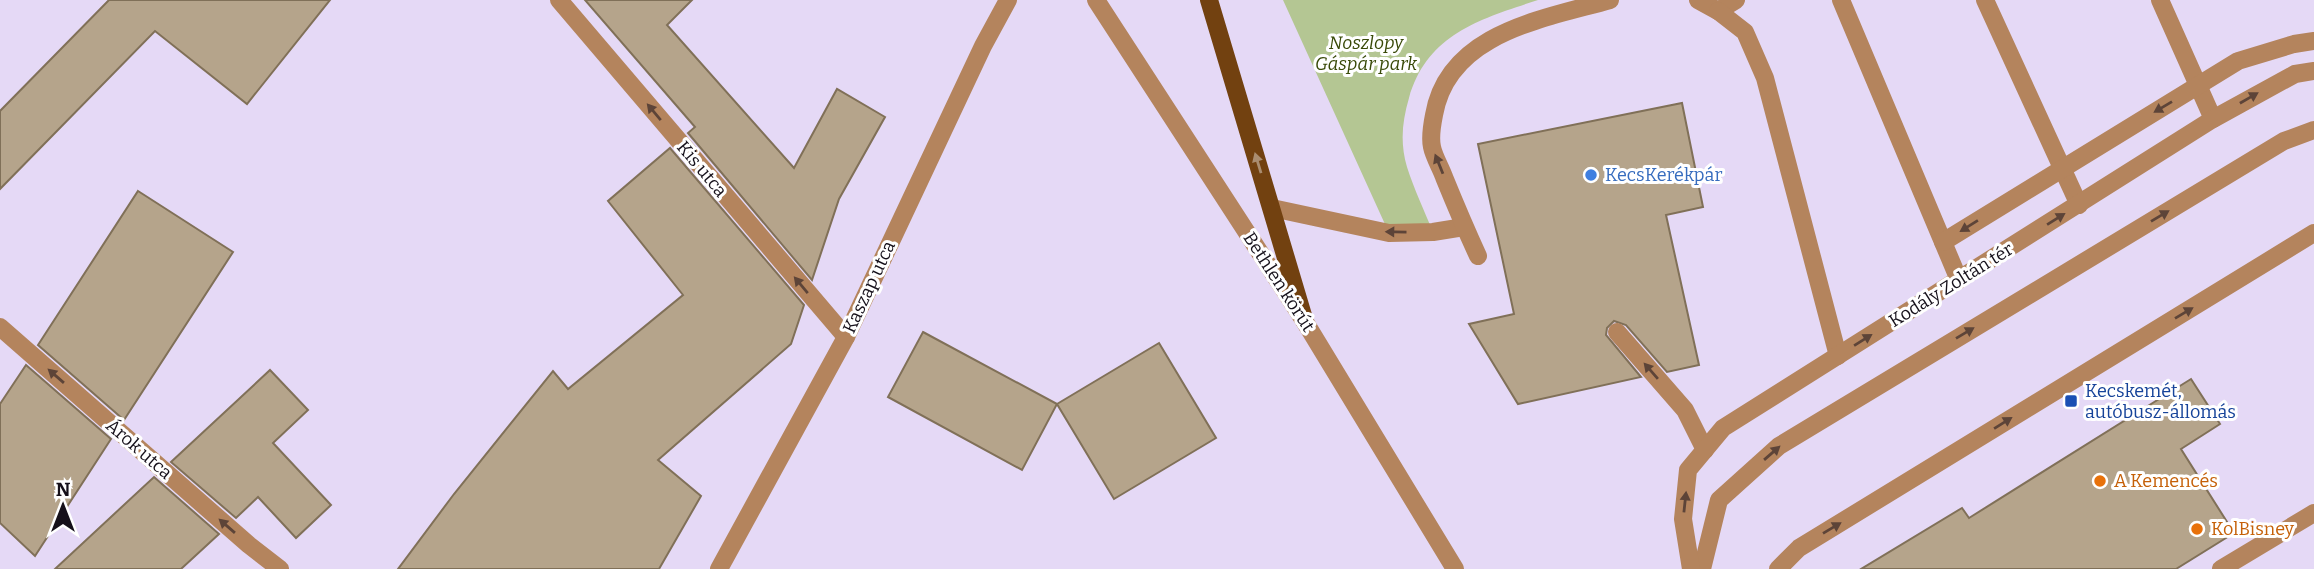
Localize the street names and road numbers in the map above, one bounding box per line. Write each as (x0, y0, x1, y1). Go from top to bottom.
street label: Kis utca (672, 137, 732, 202)
street label: Bethlen körút (1239, 228, 1320, 336)
street label: Kaszap utca (838, 237, 900, 337)
street label: Kodály Zoltán tér (1885, 238, 2017, 332)
street label: Árok utca (101, 414, 177, 484)

